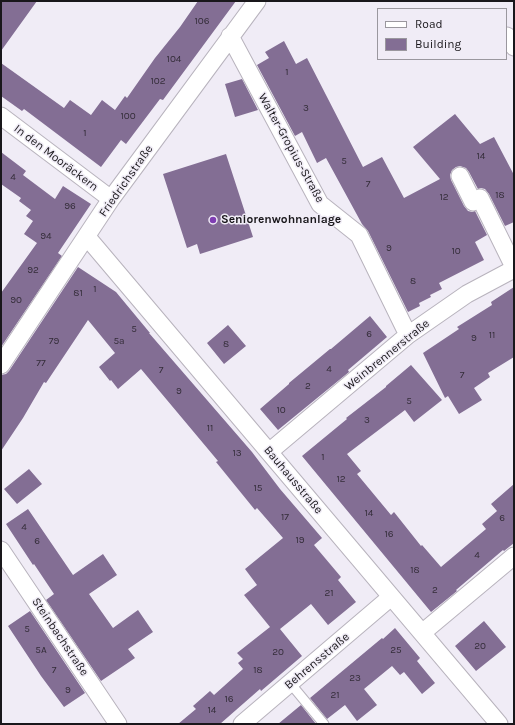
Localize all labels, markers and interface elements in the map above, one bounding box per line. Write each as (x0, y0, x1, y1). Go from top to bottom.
legend (377, 8, 507, 60)
house number: 106 (195, 15, 209, 27)
text: Road (415, 17, 443, 31)
text: Building (415, 37, 461, 51)
house number: 104 (167, 53, 181, 65)
house number: 1 (285, 66, 289, 78)
house number: 102 (150, 75, 166, 87)
street label: Walter-Gropius-Straße (255, 91, 327, 205)
house number: 3 (303, 102, 309, 114)
house number: 100 (120, 110, 136, 122)
street label: In den Mooräckern (11, 122, 101, 194)
house number: 1 (83, 127, 87, 139)
street label: Friedrichstraße (96, 142, 156, 220)
house number: 14 (477, 150, 485, 162)
house number: 5 (341, 155, 347, 167)
house number: 4 (10, 171, 16, 183)
house number: 7 (366, 178, 370, 190)
house number: 18 (495, 189, 505, 201)
house number: 12 (439, 191, 449, 203)
house number: 96 (64, 200, 76, 212)
place label: Seniorenwohnanlage (221, 213, 341, 227)
marker: Seniorenwohnanlage (208, 215, 218, 225)
house number: 94 (40, 230, 52, 242)
house number: 9 (386, 242, 392, 254)
house number: 10 (451, 245, 461, 257)
house number: 92 (27, 264, 39, 276)
house number: 8 (410, 275, 416, 287)
house number: 1 (93, 283, 97, 295)
house number: 81 (73, 287, 83, 299)
house number: 90 (10, 294, 22, 306)
street label: Weinbrennerstraße (342, 316, 432, 394)
house number: 5 (131, 323, 137, 335)
house number: 6 (366, 328, 372, 340)
house number: 11 (489, 329, 495, 341)
house number: 9 (471, 332, 477, 344)
house number: 79 (49, 335, 59, 347)
house number: 5a (113, 335, 125, 347)
house number: 8 (223, 338, 229, 350)
house number: 77 (36, 357, 46, 369)
house number: 4 (326, 363, 332, 375)
house number: 7 (159, 364, 163, 376)
house number: 7 (460, 369, 464, 381)
house number: 2 (305, 380, 311, 392)
house number: 9 (176, 385, 182, 397)
house number: 5 (406, 395, 412, 407)
house number: 10 (276, 404, 286, 416)
house number: 3 (364, 414, 370, 426)
house number: 11 (207, 422, 213, 434)
street label: Bauhausstraße (260, 443, 326, 517)
house number: 13 (232, 447, 242, 459)
house number: 1 (321, 451, 325, 463)
house number: 12 (336, 473, 346, 485)
house number: 15 (254, 482, 262, 494)
house number: 14 (365, 507, 373, 519)
house number: 17 (281, 511, 289, 523)
house number: 6 (499, 512, 505, 524)
house number: 4 (21, 521, 27, 533)
house number: 16 (384, 528, 394, 540)
house number: 19 (295, 534, 305, 546)
house number: 6 (34, 535, 40, 547)
house number: 4 (474, 549, 480, 561)
house number: 18 (410, 564, 420, 576)
house number: 2 (432, 584, 438, 596)
house number: 21 (324, 587, 334, 599)
street label: Steinbachstraße (29, 595, 91, 679)
house number: 5 (24, 623, 30, 635)
street label: Behrensstraße (282, 630, 352, 692)
house number: 20 (474, 640, 486, 652)
house number: 5A (35, 644, 47, 656)
house number: 25 (390, 644, 402, 656)
house number: 20 (272, 646, 284, 658)
house number: 7 (52, 664, 56, 676)
house number: 18 (253, 664, 263, 676)
house number: 23 (349, 672, 361, 684)
house number: 9 (65, 684, 71, 696)
house number: 21 (330, 689, 340, 701)
house number: 16 (224, 693, 234, 705)
house number: 14 (208, 704, 216, 716)

